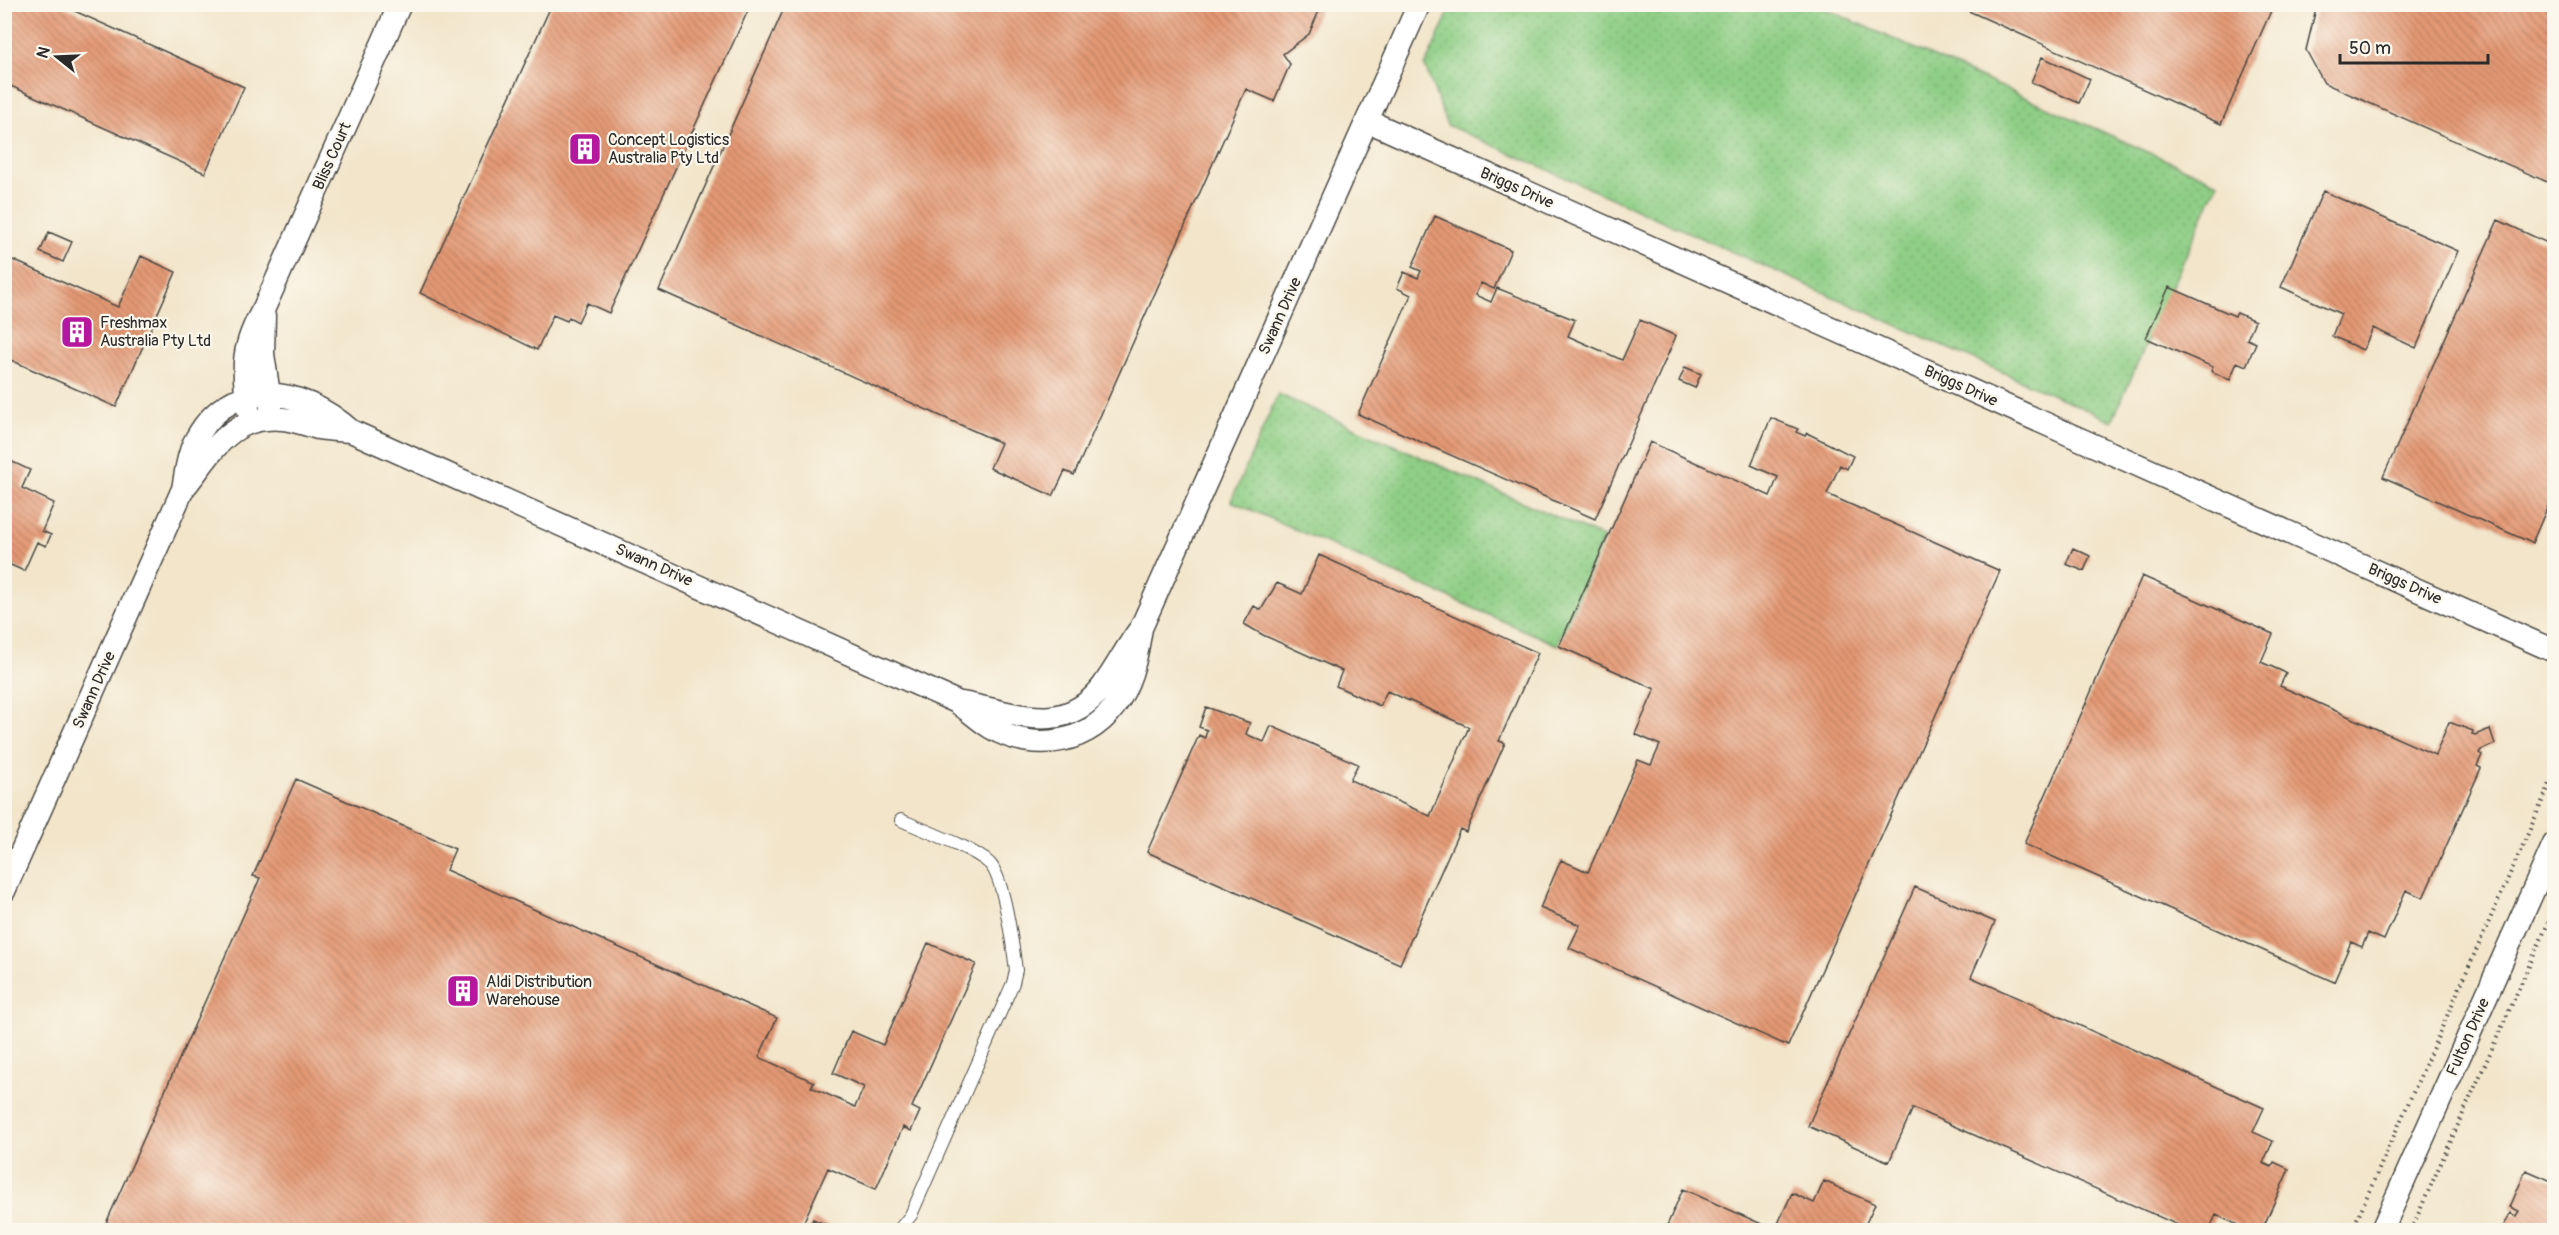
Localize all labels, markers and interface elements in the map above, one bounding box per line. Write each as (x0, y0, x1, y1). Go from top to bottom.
north arrow (27, 27, 87, 87)
scale bar (2340, 27, 2488, 65)
text: 50 m (2349, 37, 2391, 60)
text: N (33, 44, 55, 61)
street label: Bliss Court (308, 118, 356, 193)
place label: Concept Logistics Australia Pty Ltd (608, 130, 729, 168)
building icon: Concept Logistics Australia Pty Ltd (567, 131, 603, 167)
street label: Briggs Drive (1477, 163, 1557, 213)
street label: Swann Drive (1254, 274, 1306, 358)
place label: Freshmax Australia Pty Ltd (100, 313, 211, 351)
building icon: Freshmax Australia Pty Ltd (59, 314, 95, 350)
street label: Briggs Drive (1921, 361, 2001, 411)
street label: Swann Drive (612, 539, 696, 591)
street label: Briggs Drive (2365, 559, 2445, 609)
street label: Swann Drive (68, 648, 120, 732)
place label: Aldi Distribution Warehouse (486, 972, 592, 1010)
building icon: Aldi Distribution Warehouse (445, 973, 481, 1009)
street label: Fulton Drive (2442, 995, 2494, 1079)

